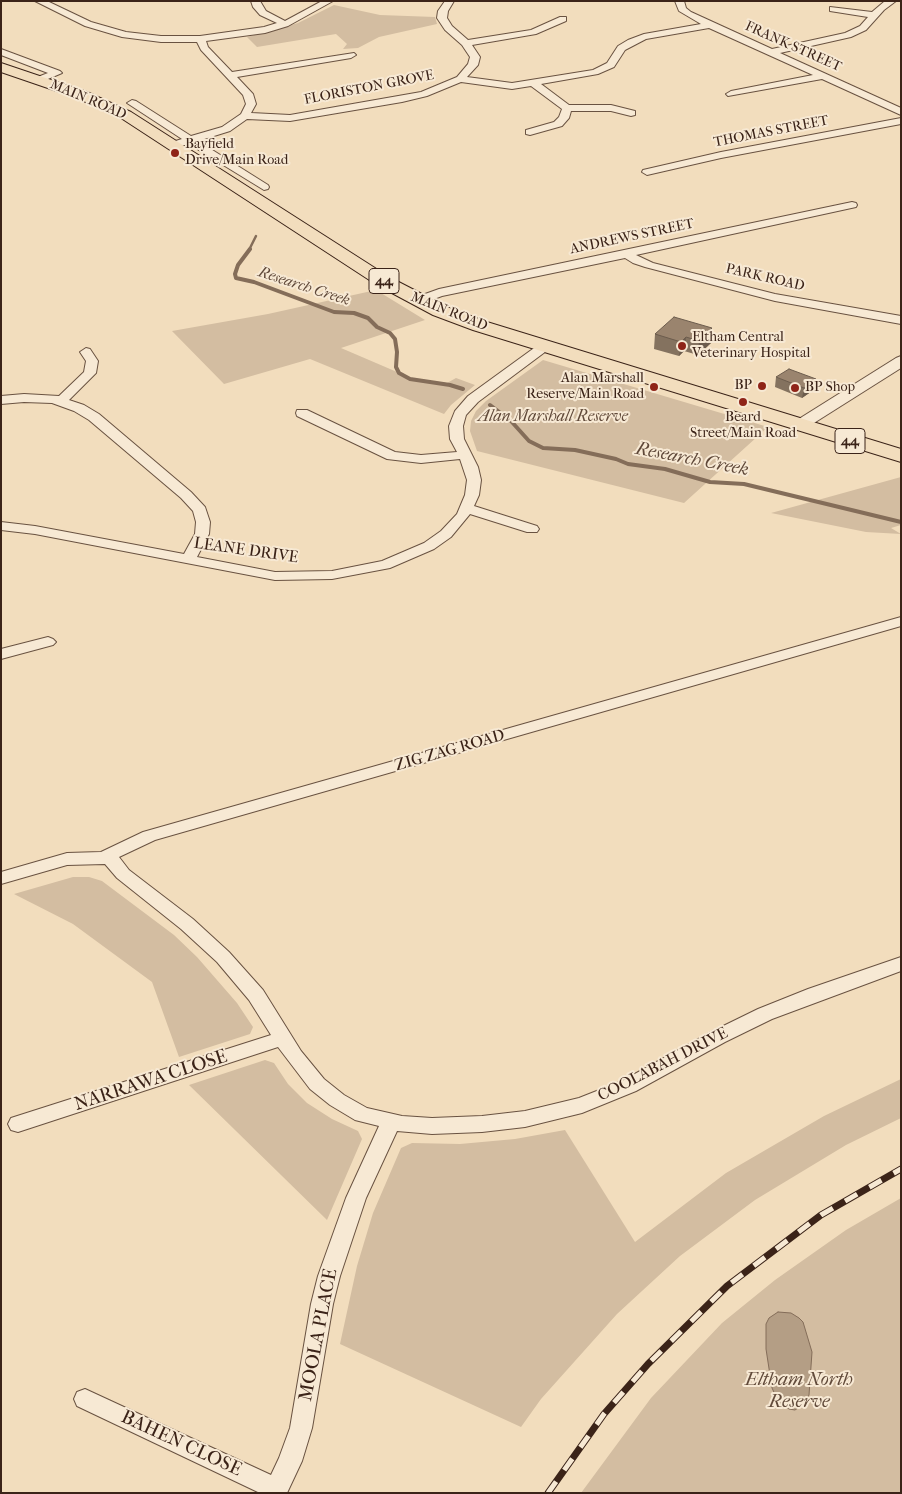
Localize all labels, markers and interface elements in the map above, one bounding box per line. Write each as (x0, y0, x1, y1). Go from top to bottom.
street label: FRANK STREET (742, 18, 844, 76)
street label: FLORISTON GROVE (303, 67, 435, 109)
street label: MAIN ROAD (47, 76, 129, 124)
street label: THOMAS STREET (712, 113, 830, 151)
place label: Bayfield Drive/Main Road (185, 137, 288, 170)
marker: Bayfield Drive/Main Road (169, 147, 181, 159)
street label: ANDREWS STREET (569, 216, 695, 258)
street label: PARK ROAD (724, 261, 806, 295)
water label: Research Creek (256, 264, 352, 310)
road number: 44 (369, 268, 399, 294)
street label: MAIN ROAD (408, 289, 490, 335)
place label: Eltham Central Veterinary Hospital (692, 330, 810, 362)
marker: Eltham Central Veterinary Hospital (676, 340, 688, 352)
place label: Alan Marshall Reserve/Main Road (526, 371, 644, 404)
place label: BP (735, 378, 752, 394)
marker: BP (756, 380, 768, 392)
place label: BP Shop (805, 380, 855, 396)
marker: Alan Marshall Reserve/Main Road (648, 381, 660, 393)
marker: BP Shop (789, 382, 801, 394)
marker: Beard Street/Main Road (737, 396, 749, 408)
park label: Alan Marshall Reserve (478, 407, 628, 427)
place label: Beard Street/Main Road (690, 410, 796, 442)
road number: 44 (835, 428, 865, 454)
water label: Research Creek (634, 438, 750, 482)
street label: LEANE DRIVE (193, 534, 299, 568)
street label: ZIG ZAG ROAD (393, 726, 507, 776)
street label: COOLABAH DRIVE (595, 1024, 731, 1106)
street label: NARRAWA CLOSE (72, 1046, 230, 1116)
street label: MOOLA PLACE (295, 1267, 343, 1403)
park label: Eltham North Reserve (745, 1369, 853, 1413)
street label: BAHEN CLOSE (117, 1406, 245, 1482)

